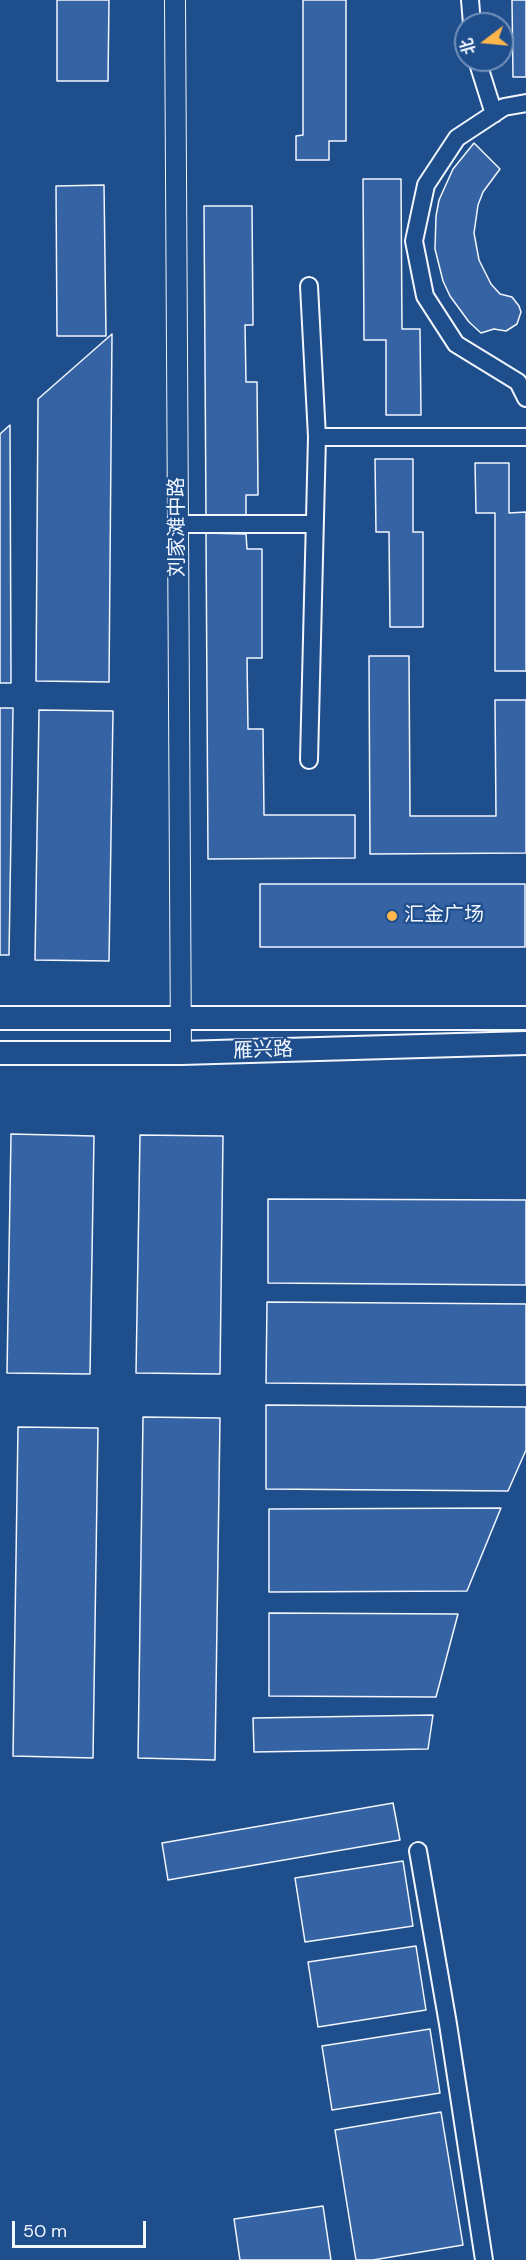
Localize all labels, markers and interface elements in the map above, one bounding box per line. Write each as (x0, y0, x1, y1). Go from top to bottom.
north arrow (454, 12, 514, 72)
text: 北 (456, 36, 480, 57)
street label: 刘家滩中路 (166, 477, 190, 577)
place label: 汇金广场 (404, 904, 484, 928)
marker: 汇金广场 (385, 909, 399, 923)
street label: 雁兴路 (233, 1038, 293, 1064)
scale bar (15, 2209, 148, 2247)
text: 50 m (23, 2219, 67, 2243)

